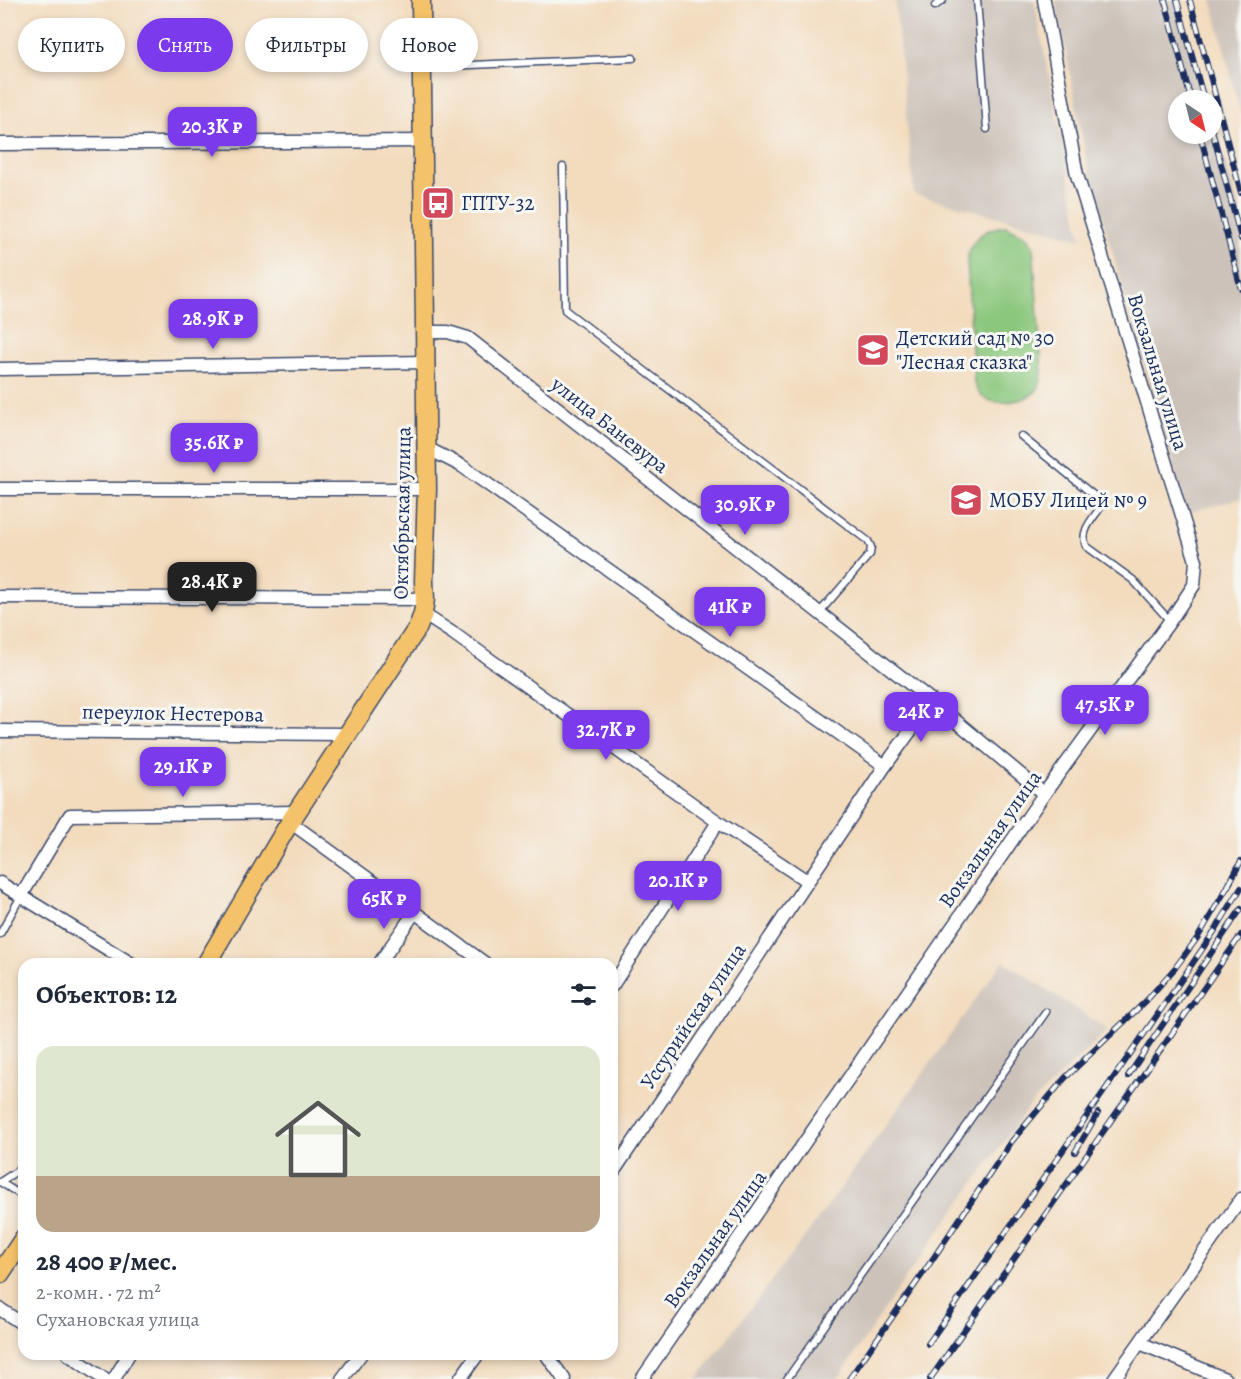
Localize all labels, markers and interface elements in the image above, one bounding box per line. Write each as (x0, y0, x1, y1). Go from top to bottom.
chip: Купить (18, 18, 125, 72)
chip: Снять (137, 18, 233, 72)
chip: Фильтры (245, 18, 368, 72)
chip: Новое (380, 18, 478, 72)
north arrow (1168, 90, 1222, 144)
map controls (1168, 90, 1222, 144)
pin: 20.3K ₽ (157, 107, 267, 158)
text: 20.3K ₽ (182, 113, 242, 140)
bus stop icon: ГПТУ-32 (420, 185, 456, 221)
place label: ГПТУ-32 (461, 189, 534, 217)
street label: Вокзальная улица (1121, 290, 1195, 454)
pin: 28.9K ₽ (158, 299, 268, 350)
text: 28.9K ₽ (183, 305, 243, 332)
place label: Детский сад № 30 "Лесная сказка" (896, 324, 1054, 376)
school or university icon: Детский сад № 30 "Лесная сказка" (855, 332, 891, 368)
street label: улица Баневура (545, 370, 675, 480)
pin: 35.6K ₽ (159, 423, 269, 474)
street label: Октябрьская улица (386, 426, 418, 600)
text: 35.6K ₽ (185, 429, 243, 456)
school or university icon: МОБУ Лицей № 9 (948, 482, 984, 518)
pin: 30.9K ₽ (690, 485, 800, 536)
place label: МОБУ Лицей № 9 (989, 486, 1147, 514)
text: 30.9K ₽ (715, 491, 775, 518)
pin: 28.4K ₽ (157, 562, 267, 613)
text: 28.4K ₽ (182, 568, 242, 595)
pin: 41K ₽ (688, 587, 772, 638)
text: 41K ₽ (708, 593, 752, 620)
pin: 47.5K ₽ (1050, 685, 1160, 736)
text: 47.5K ₽ (1076, 691, 1134, 718)
pin: 24K ₽ (879, 692, 963, 743)
street label: переулок Нестерова (82, 697, 265, 729)
text: 24K ₽ (898, 698, 944, 725)
pin: 32.7K ₽ (551, 710, 661, 761)
text: 32.7K ₽ (576, 716, 636, 743)
pin: 29.1K ₽ (128, 747, 238, 798)
text: 29.1K ₽ (154, 753, 212, 780)
street label: Вокзальная улица (932, 764, 1048, 913)
pin: 20.1K ₽ (623, 861, 733, 912)
text: 20.1K ₽ (648, 867, 708, 894)
pin: 65K ₽ (342, 879, 426, 930)
text: 65K ₽ (362, 885, 406, 912)
street label: Уссурийская улица (634, 937, 753, 1095)
text: Объектов: 12 (36, 977, 177, 1012)
icon: filters (567, 978, 600, 1011)
icon: home (264, 1085, 372, 1193)
street label: Вокзальная улица (657, 1164, 773, 1313)
text: 28 400 ₽/мес. (36, 1244, 178, 1279)
text: 2-комн. · 72 m² (36, 1279, 161, 1306)
text: Сухановская улица (36, 1306, 200, 1333)

